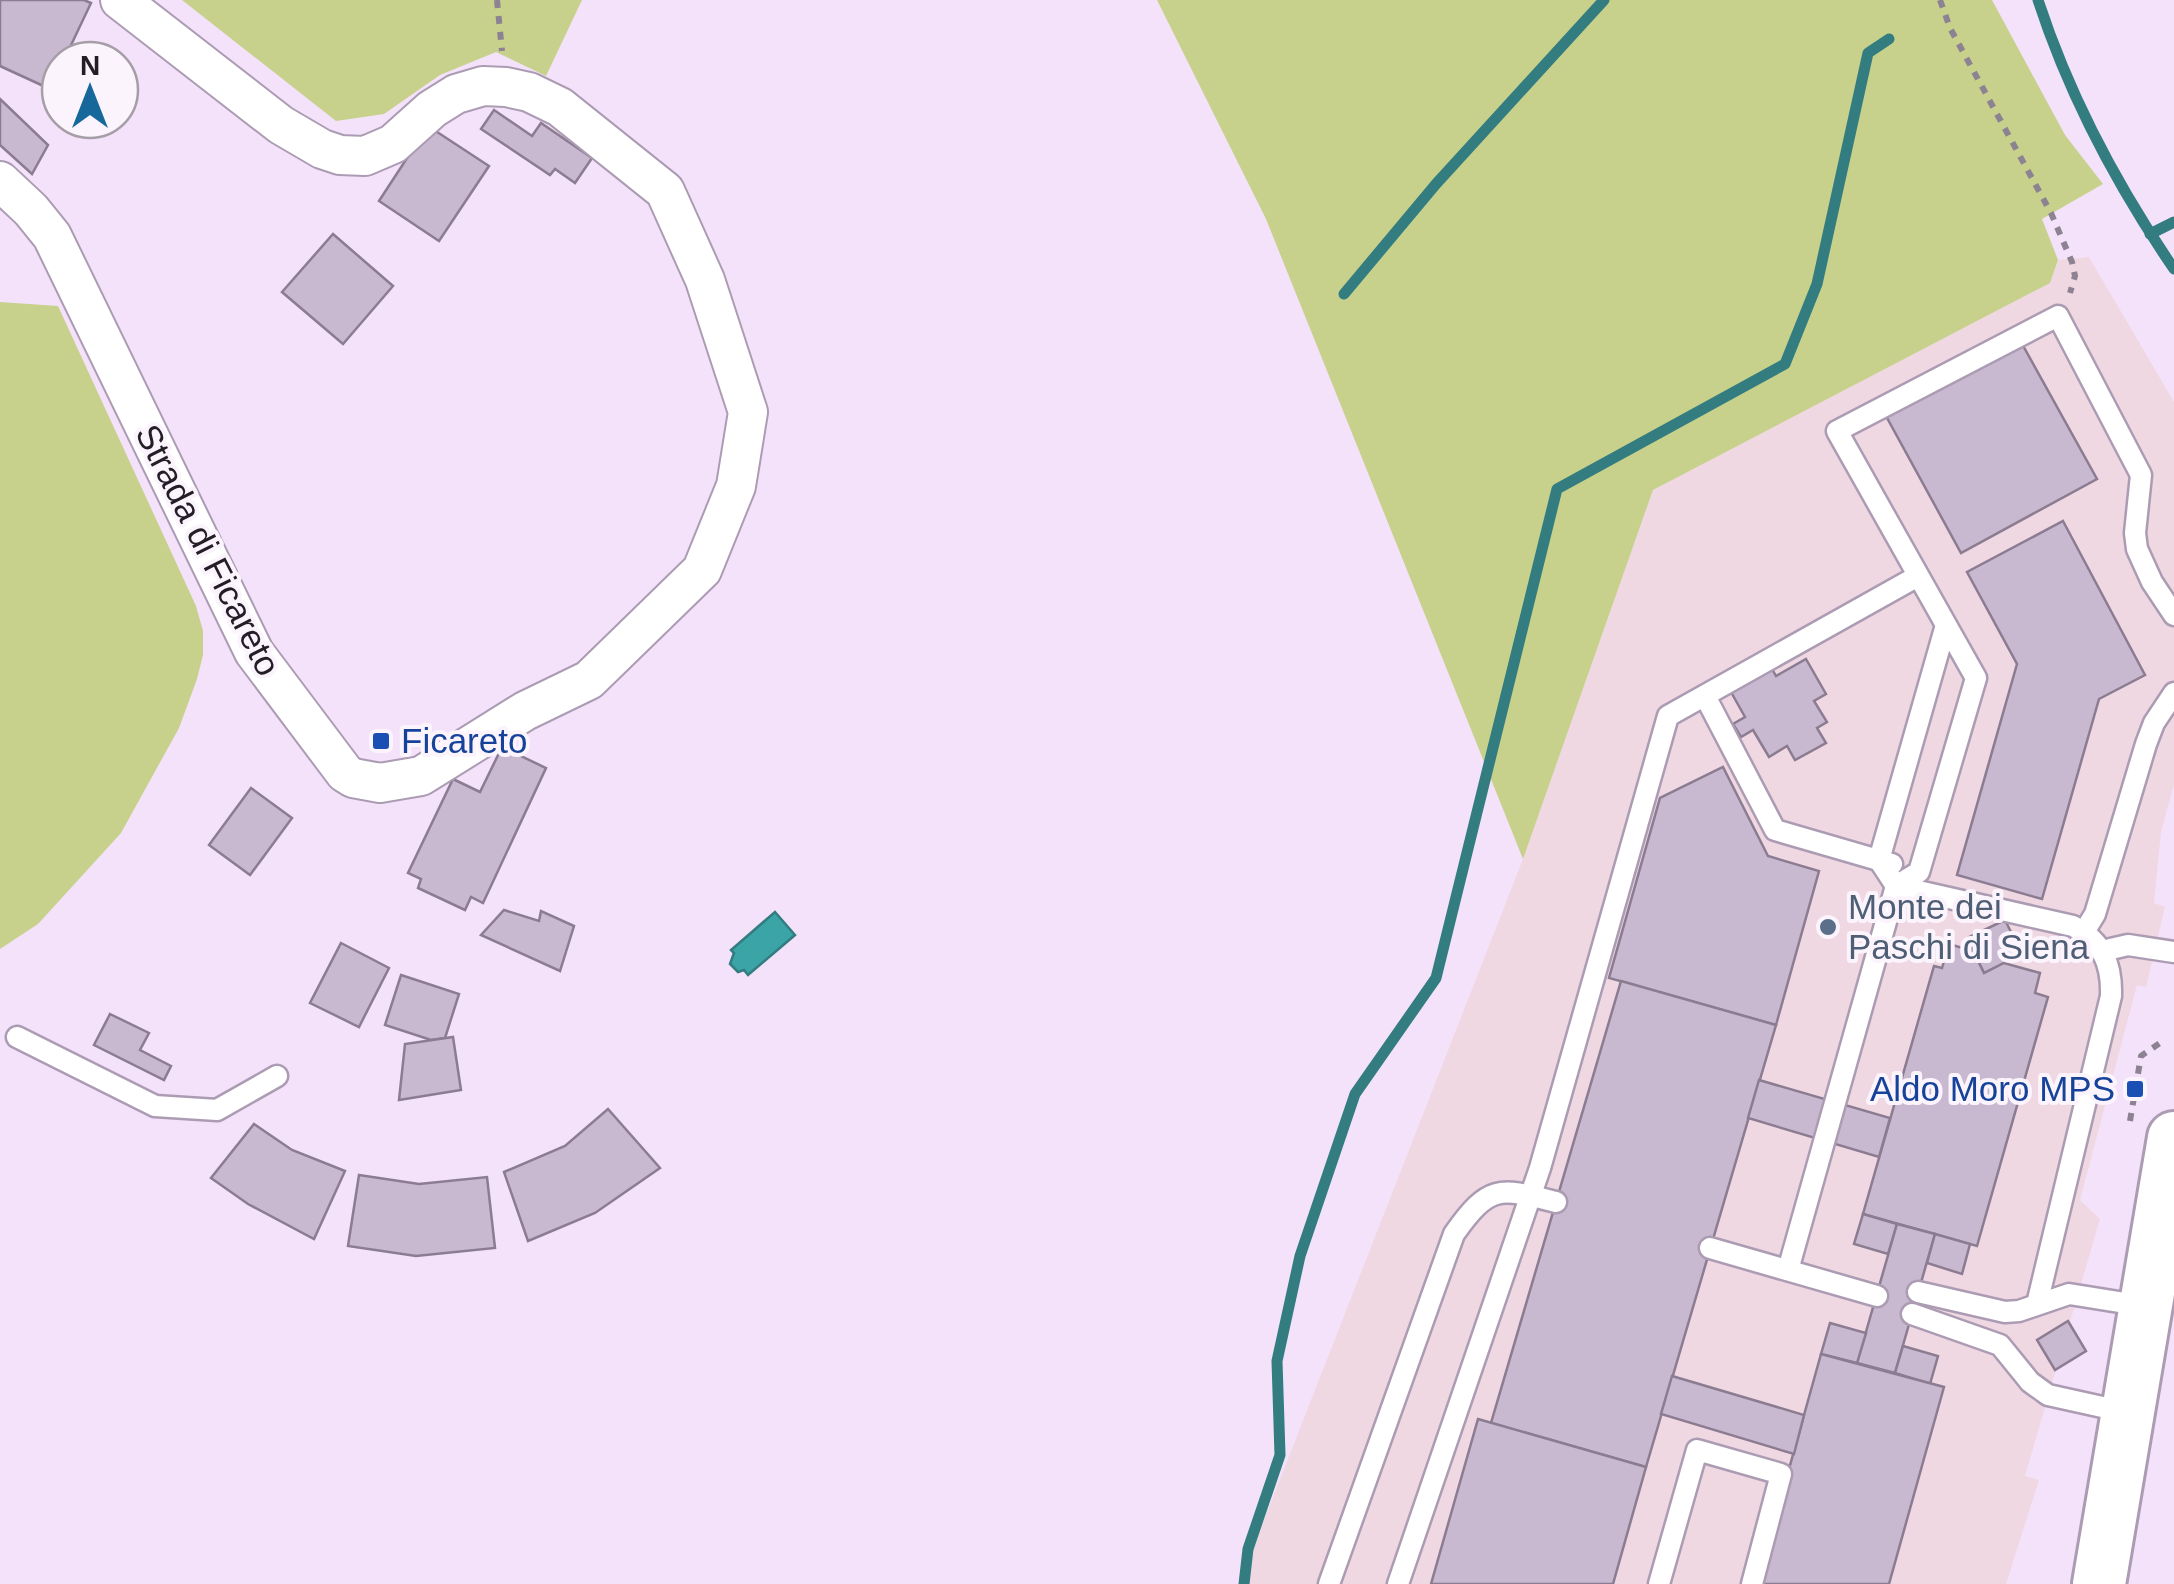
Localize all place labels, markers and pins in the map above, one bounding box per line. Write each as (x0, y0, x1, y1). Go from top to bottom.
place label: Ficareto (401, 721, 527, 760)
marker: Ficareto (370, 730, 392, 752)
place label: Monte dei Paschi di Siena (1848, 887, 2090, 966)
marker: Monte dei Paschi di Siena (1817, 916, 1839, 938)
place label: Aldo Moro MPS (1870, 1069, 2115, 1108)
marker: Aldo Moro MPS (2124, 1078, 2146, 1100)

